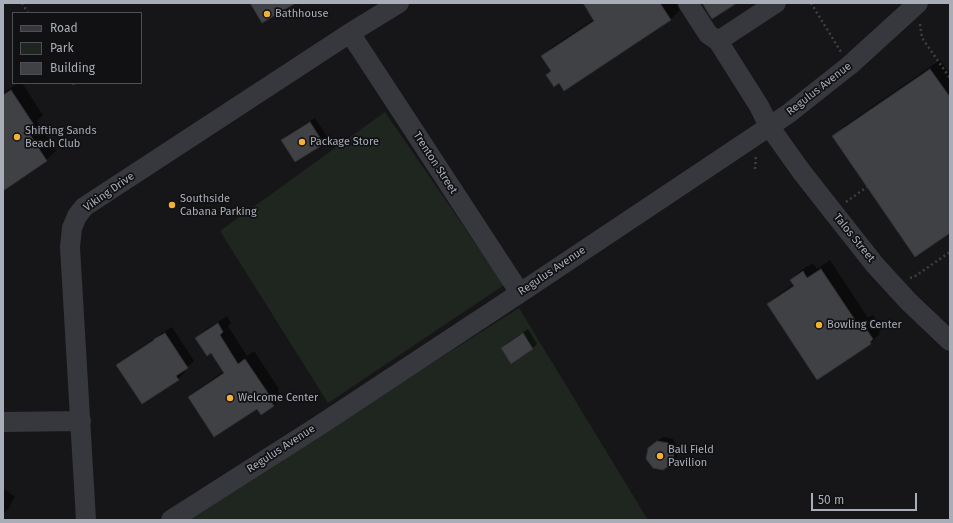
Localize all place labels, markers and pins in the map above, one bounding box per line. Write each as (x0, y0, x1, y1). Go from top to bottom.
place label: Bathhouse (275, 7, 328, 21)
marker: Bathhouse (262, 9, 272, 19)
place label: Shifting Sands Beach Club (25, 124, 97, 150)
marker: Shifting Sands Beach Club (12, 132, 22, 142)
place label: Package Store (310, 135, 379, 149)
marker: Package Store (297, 137, 307, 147)
place label: Southside Cabana Parking (180, 192, 257, 218)
marker: Southside Cabana Parking (167, 200, 177, 210)
place label: Bowling Center (827, 318, 902, 332)
marker: Bowling Center (814, 320, 824, 330)
place label: Welcome Center (238, 391, 318, 405)
marker: Welcome Center (225, 393, 235, 403)
place label: Ball Field Pavilion (668, 443, 714, 469)
marker: Ball Field Pavilion (655, 451, 665, 461)

